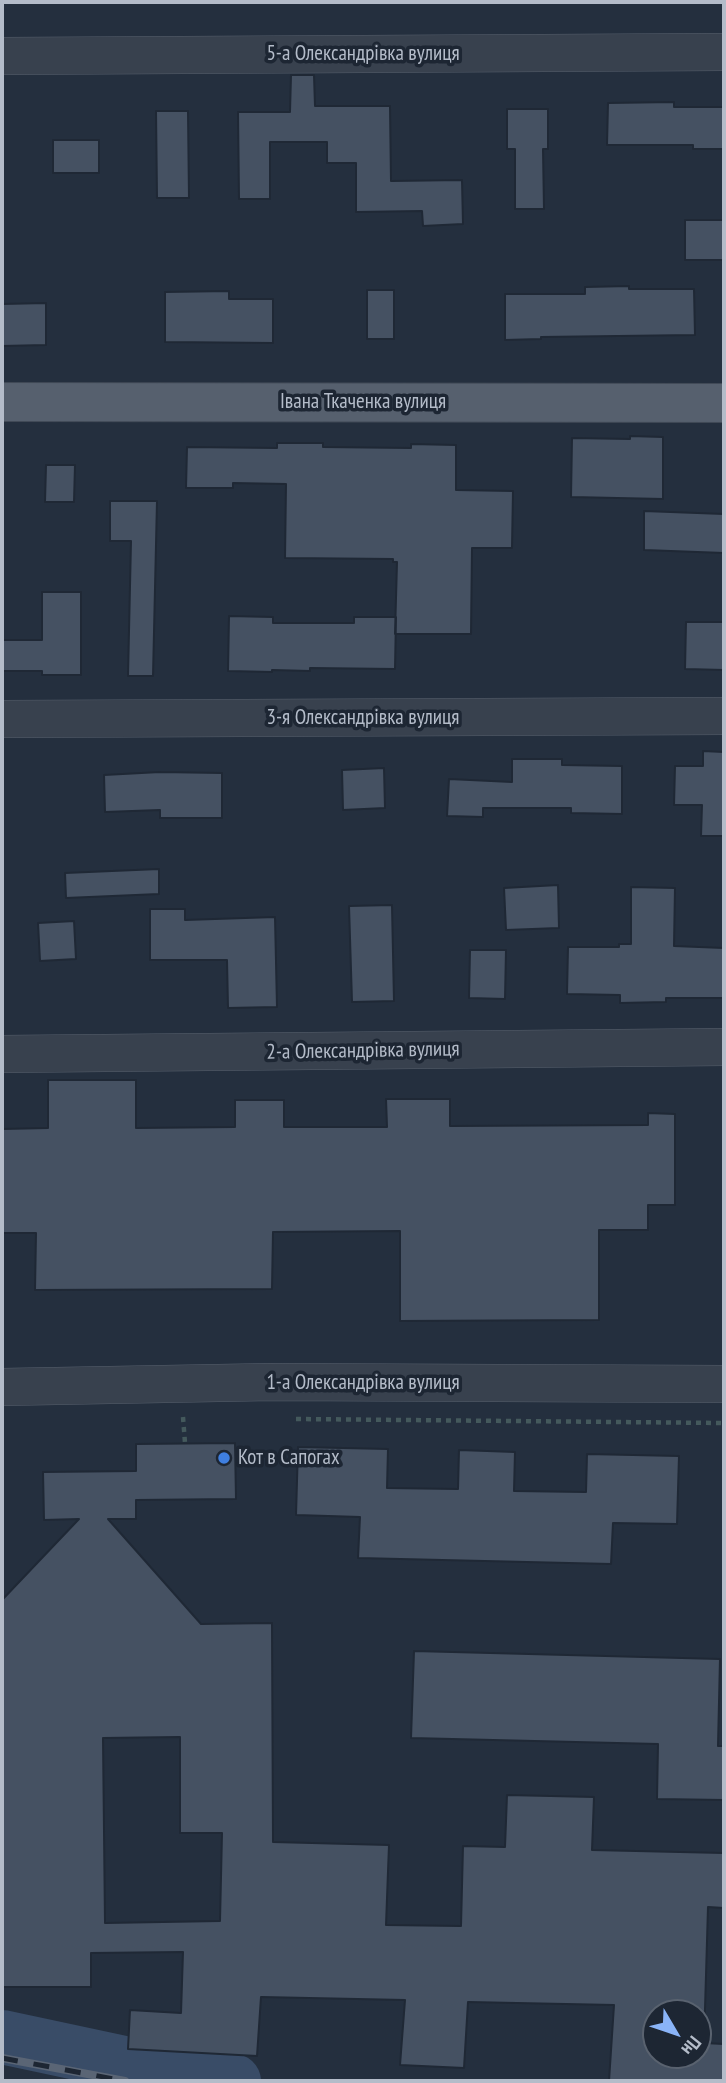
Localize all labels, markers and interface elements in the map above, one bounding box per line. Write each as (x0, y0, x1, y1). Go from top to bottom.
street label: 5-а Олександрівка вулиця (266, 41, 460, 67)
street label: Івана Ткаченка вулиця (280, 389, 446, 415)
street label: 3-я Олександрівка вулиця (267, 705, 459, 731)
street label: 2-а Олександрівка вулиця (266, 1037, 460, 1065)
street label: 1-а Олександрівка вулиця (266, 1370, 460, 1396)
place label: Кот в Сапогах (238, 1445, 340, 1471)
marker: Кот в Сапогах (216, 1450, 232, 1466)
north arrow (642, 1999, 712, 2069)
text: Пн (677, 2031, 707, 2061)

